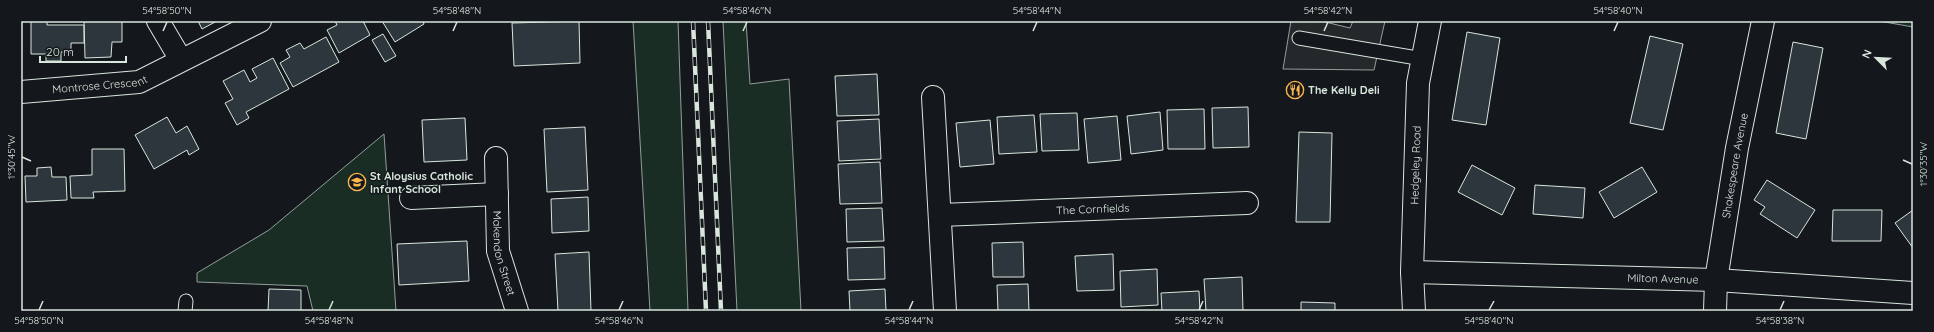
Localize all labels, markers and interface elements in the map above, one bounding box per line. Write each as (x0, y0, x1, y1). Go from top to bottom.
text: 54°58'50"N (142, 4, 192, 17)
text: 54°58'48"N (433, 4, 481, 17)
text: 54°58'46"N (723, 4, 771, 17)
text: 54°58'44"N (1013, 4, 1061, 17)
text: 54°58'42"N (1304, 4, 1352, 17)
text: 54°58'40"N (1593, 4, 1643, 17)
scale bar (40, 38, 126, 64)
north arrow (1856, 38, 1896, 78)
text: 20 m (46, 44, 74, 59)
text: N (1859, 47, 1875, 60)
street label: Montrose Crescent (52, 72, 150, 96)
restaurant icon: The Kelly Deli (1285, 80, 1305, 100)
place label: The Kelly Deli (1308, 83, 1380, 97)
street label: Shakespeare Avenue (1719, 112, 1751, 219)
street label: Hedgeley Road (1407, 125, 1424, 205)
text: 1°30'45"W (5, 134, 18, 179)
text: 1°30'35"W (1917, 142, 1930, 186)
place label: St Aloysius Catholic Infant School (370, 169, 473, 196)
school or university icon: St Aloysius Catholic Infant School (347, 172, 367, 192)
street label: The Cornfields (1056, 201, 1130, 217)
street label: Makendon Street (490, 210, 519, 298)
street label: Milton Avenue (1627, 271, 1699, 287)
text: 54°58'50"N (14, 314, 64, 327)
text: 54°58'48"N (305, 314, 353, 327)
text: 54°58'46"N (595, 314, 643, 327)
text: 54°58'44"N (885, 314, 933, 327)
text: 54°58'42"N (1175, 314, 1223, 327)
text: 54°58'40"N (1464, 314, 1514, 327)
text: 54°58'38"N (1756, 314, 1804, 327)

